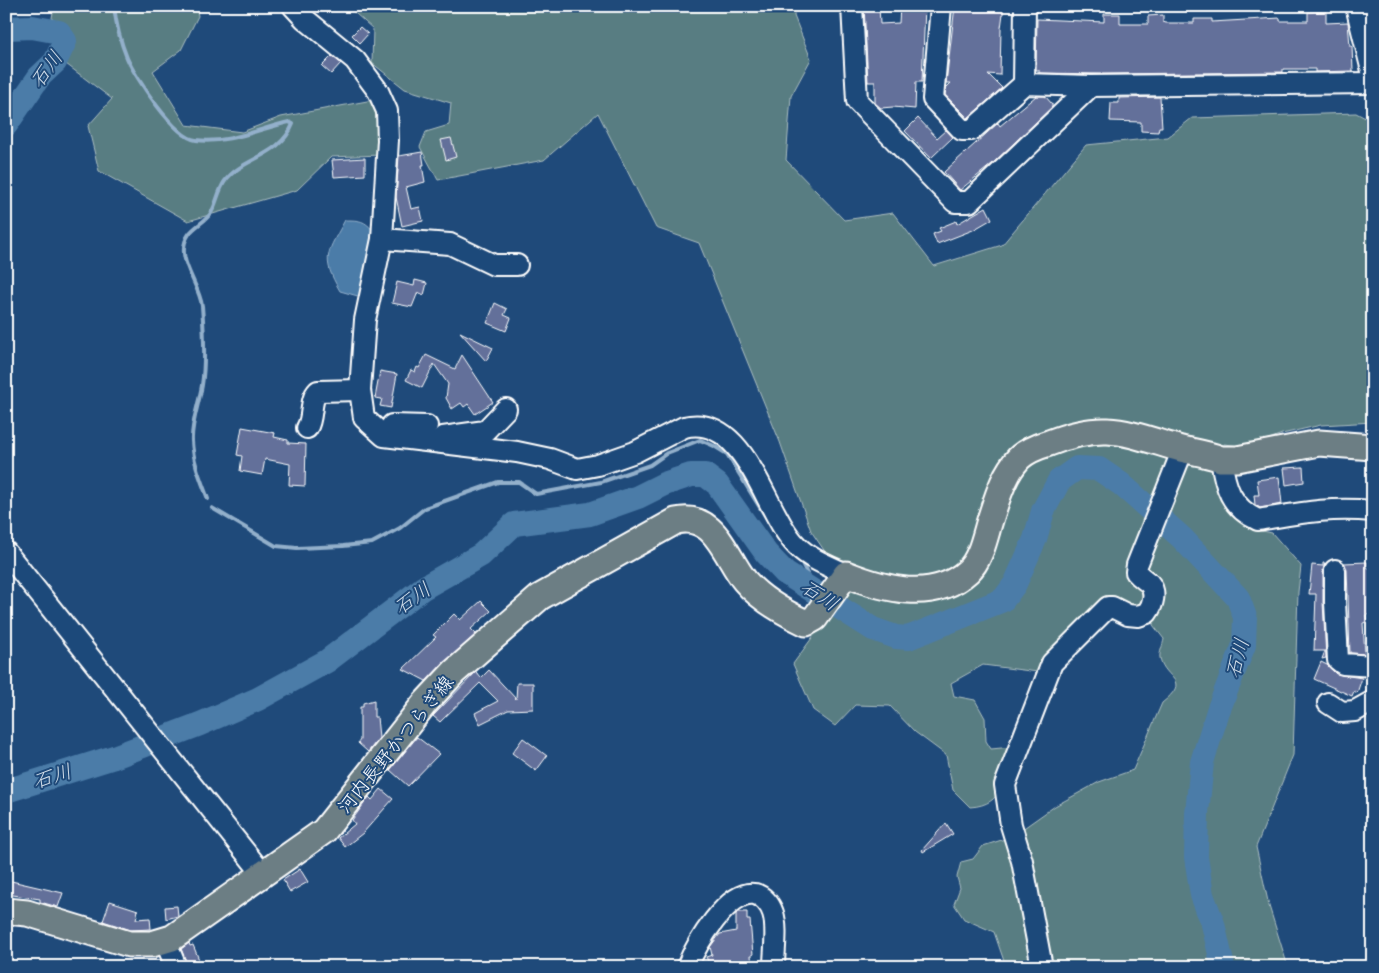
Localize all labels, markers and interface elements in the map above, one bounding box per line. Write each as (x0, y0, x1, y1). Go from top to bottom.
water label: 石川 (23, 45, 68, 93)
water label: 石川 (796, 572, 844, 617)
water label: 石川 (388, 575, 436, 620)
water label: 石川 (1218, 635, 1255, 681)
street label: 河内長野かつらぎ線 (331, 669, 459, 819)
water label: 石川 (29, 757, 75, 795)

